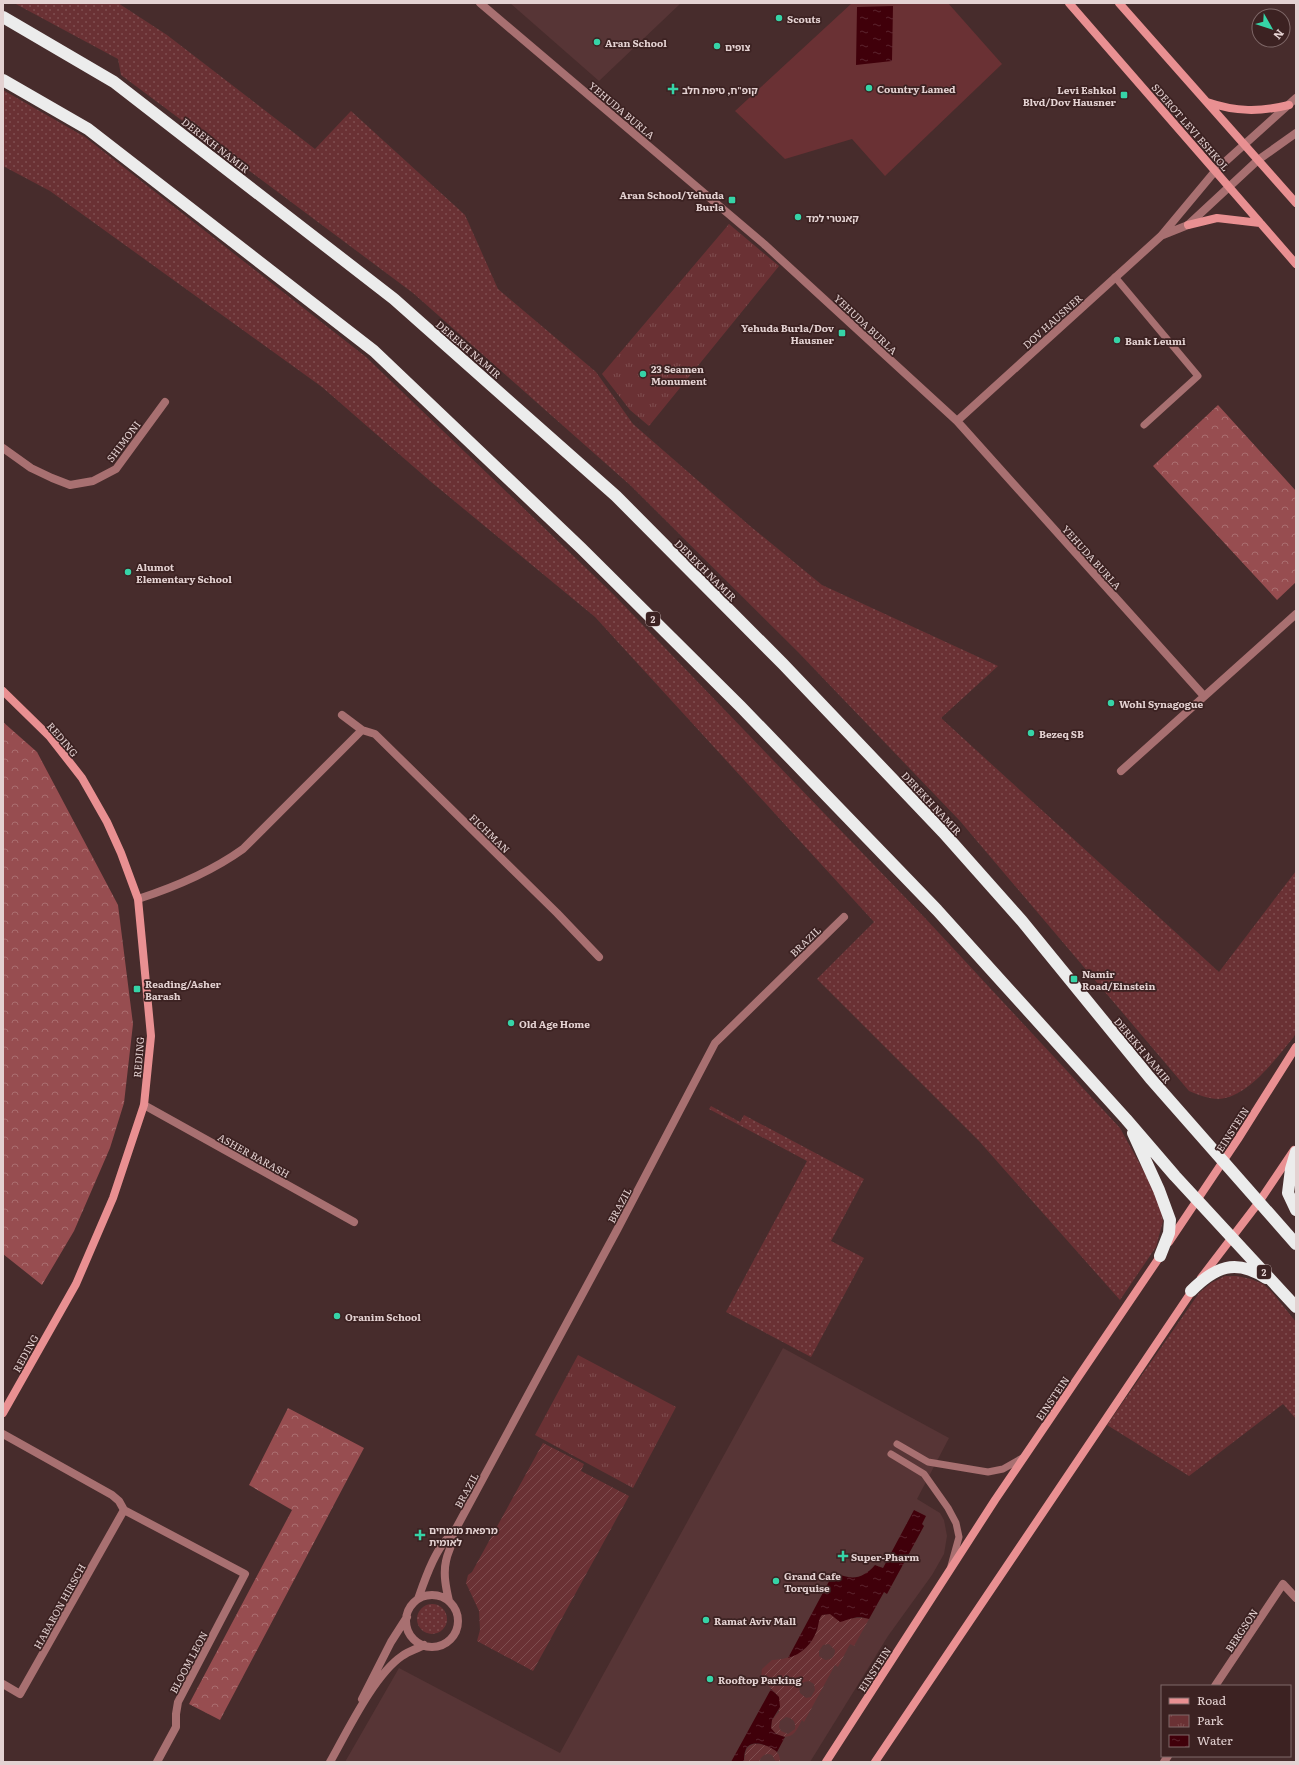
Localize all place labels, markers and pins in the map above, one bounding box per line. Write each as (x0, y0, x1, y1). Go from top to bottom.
place label: Scouts (787, 11, 820, 26)
marker: Scouts (774, 13, 784, 23)
place label: Aran School (605, 35, 667, 50)
marker: Aran School (592, 37, 602, 47)
place label: צופים (725, 39, 751, 54)
marker: צופים (712, 41, 722, 51)
place label: Country Lamed (877, 81, 956, 96)
place label: קופ"ח, טיפת חלב (682, 82, 758, 97)
place label: Levi Eshkol Blvd/Dov Hausner (1023, 82, 1117, 109)
marker: קופ"ח, טיפת חלב (667, 83, 679, 95)
marker: Country Lamed (864, 83, 874, 93)
marker: Levi Eshkol Blvd/Dov Hausner (1119, 90, 1129, 100)
place label: Aran School/Yehuda Burla (620, 187, 724, 214)
marker: Aran School/Yehuda Burla (727, 195, 737, 205)
place label: קאנטרי למד (806, 210, 859, 225)
marker: קאנטרי למד (793, 212, 803, 222)
place label: Yehuda Burla/Dov Hausner (741, 320, 835, 347)
marker: Yehuda Burla/Dov Hausner (837, 328, 847, 338)
place label: Bank Leumi (1125, 333, 1186, 348)
marker: Bank Leumi (1112, 335, 1122, 345)
place label: 23 Seamen Monument (651, 361, 708, 388)
marker: 23 Seamen Monument (638, 369, 648, 379)
place label: Alumot Elementary School (136, 559, 232, 586)
marker: Alumot Elementary School (123, 567, 133, 577)
place label: Wohl Synagogue (1119, 696, 1204, 711)
marker: Wohl Synagogue (1106, 698, 1116, 708)
place label: Bezeq SB (1039, 726, 1084, 741)
marker: Bezeq SB (1026, 728, 1036, 738)
place label: Namir Road/Einstein (1082, 966, 1155, 993)
marker: Namir Road/Einstein (1069, 974, 1079, 984)
place label: Reading/Asher Barash (145, 976, 222, 1003)
marker: Reading/Asher Barash (132, 984, 142, 994)
place label: Old Age Home (519, 1016, 590, 1031)
marker: Old Age Home (506, 1018, 516, 1028)
place label: Oranim School (345, 1309, 421, 1324)
marker: Oranim School (332, 1311, 342, 1321)
place label: מרפאת מומחים לאומית (429, 1522, 498, 1549)
marker: מרפאת מומחים לאומית (414, 1529, 426, 1541)
place label: Super-Pharm (851, 1549, 919, 1564)
marker: Super-Pharm (838, 1551, 848, 1561)
place label: Grand Cafe Torquise (784, 1568, 841, 1595)
marker: Grand Cafe Torquise (771, 1576, 781, 1586)
place label: Ramat Aviv Mall (714, 1613, 797, 1628)
marker: Ramat Aviv Mall (701, 1615, 711, 1625)
place label: Rooftop Parking (718, 1672, 802, 1687)
marker: Rooftop Parking (705, 1674, 715, 1684)

